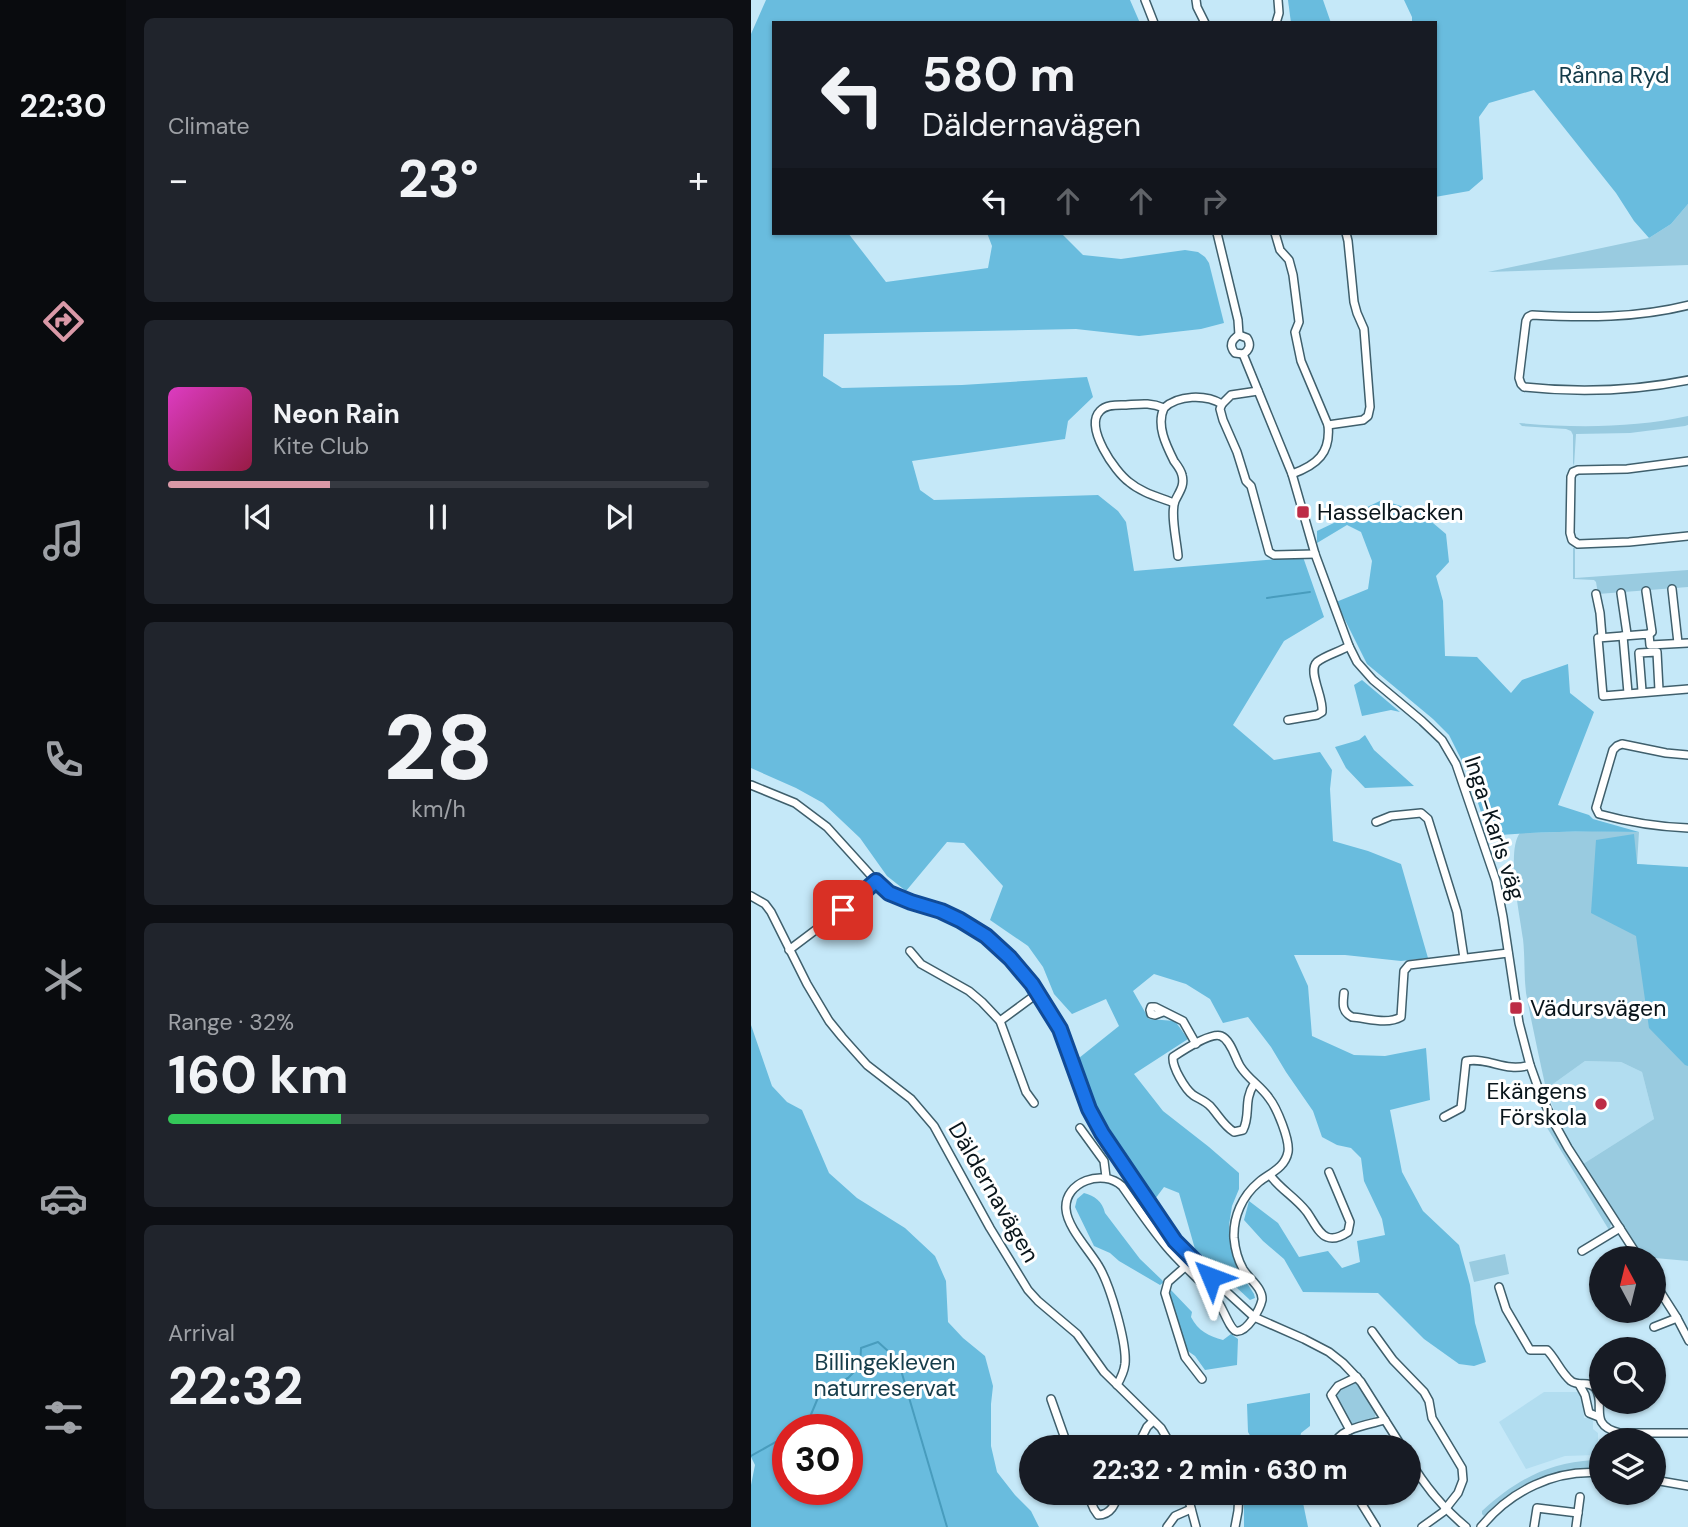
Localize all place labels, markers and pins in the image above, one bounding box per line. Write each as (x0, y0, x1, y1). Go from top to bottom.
place label: Hasselbacken (1317, 497, 1464, 527)
marker: Hasselbacken (1295, 504, 1311, 520)
pin (813, 880, 873, 940)
place label: Vädursvägen (1530, 993, 1666, 1023)
marker: Vädursvägen (1508, 1000, 1524, 1016)
place label: Ekängens Förskola (1487, 1076, 1587, 1132)
marker: Ekängens Förskola (1593, 1096, 1609, 1112)

